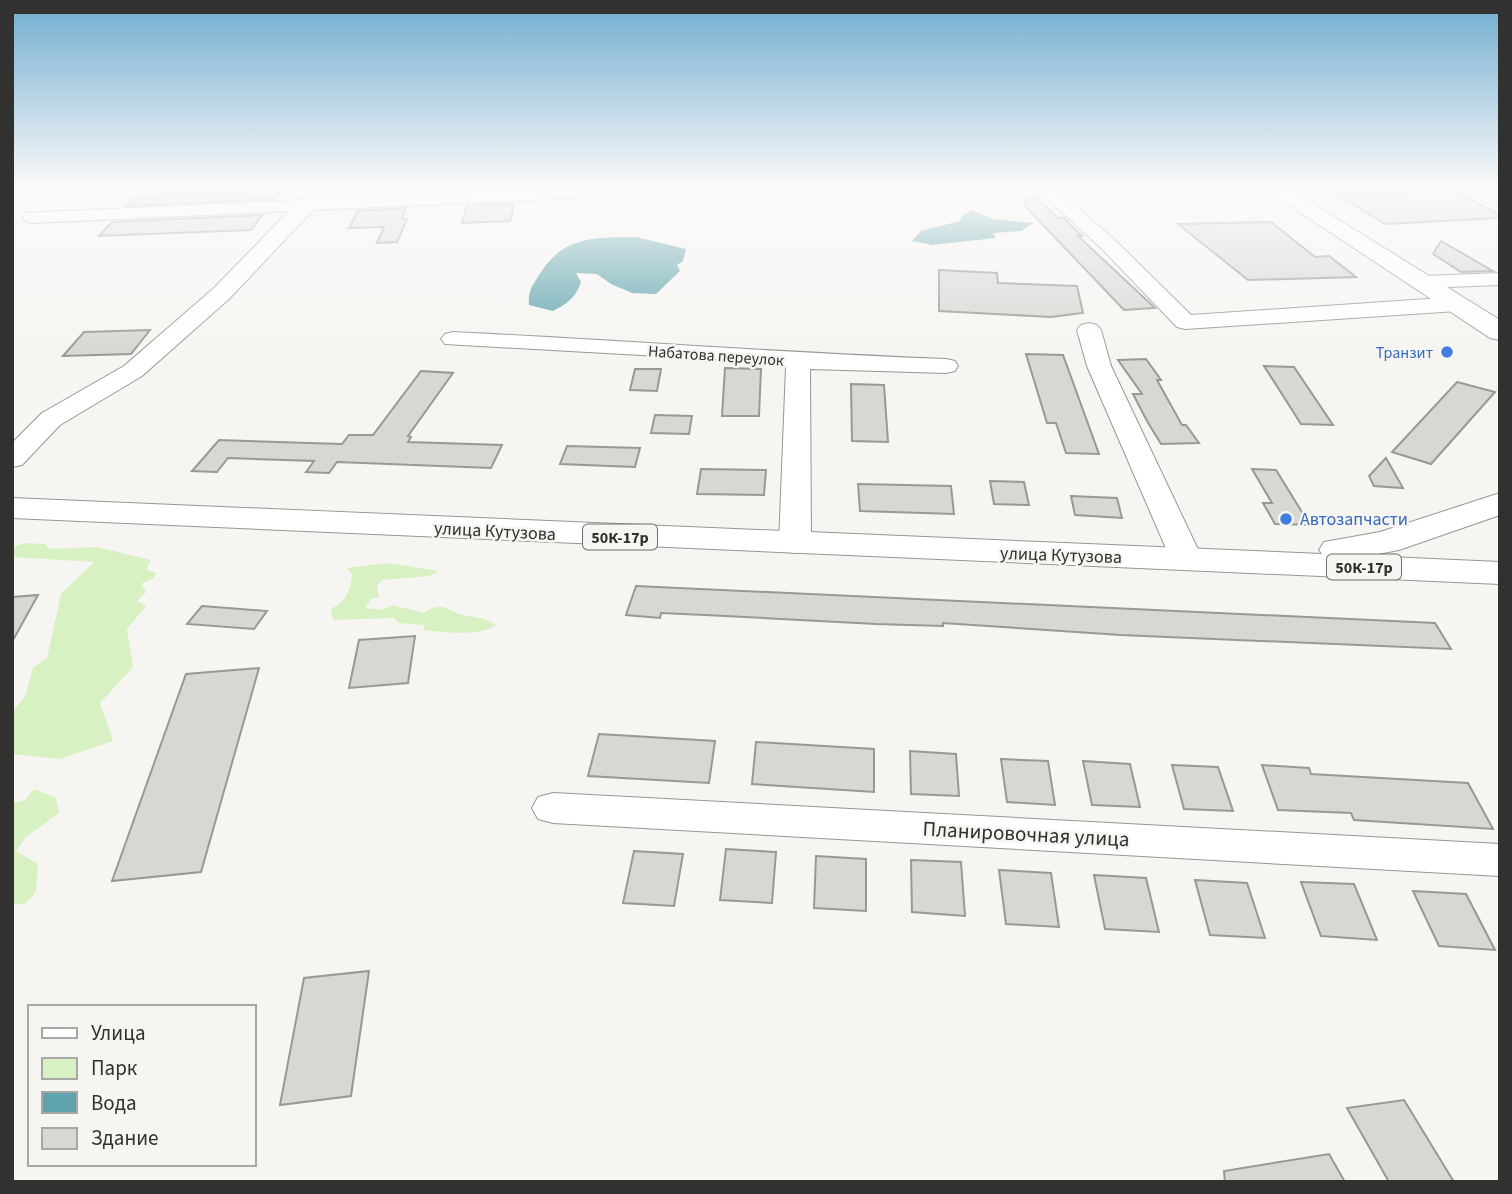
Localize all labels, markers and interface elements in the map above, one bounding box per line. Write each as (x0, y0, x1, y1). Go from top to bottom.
street label: Набатова переулок (647, 340, 785, 372)
place label: Транзит (1376, 342, 1433, 364)
marker: Транзит (1439, 344, 1455, 360)
place label: Автозапчасти (1300, 507, 1408, 532)
marker: Автозапчасти (1278, 511, 1294, 527)
street label: улица Кутузова (433, 516, 557, 547)
road number: 50К-17р (583, 524, 657, 550)
street label: улица Кутузова (1000, 541, 1122, 570)
road number: 50К-17р (1327, 554, 1401, 580)
street label: Планировочная улица (922, 814, 1130, 854)
legend (28, 1005, 256, 1166)
text: Улица (91, 1018, 146, 1048)
text: Парк (91, 1053, 138, 1083)
text: Вода (91, 1088, 137, 1118)
text: Здание (91, 1123, 159, 1153)

